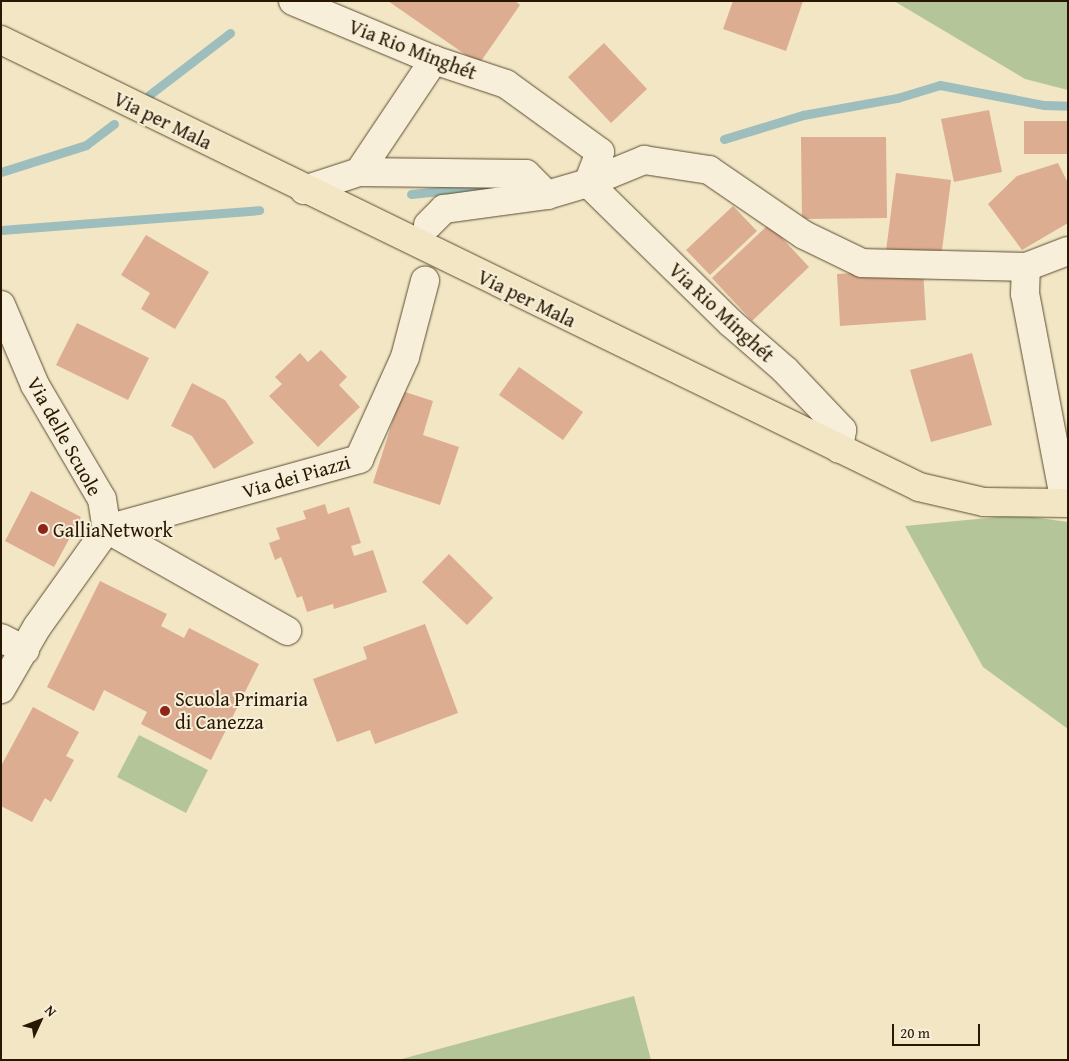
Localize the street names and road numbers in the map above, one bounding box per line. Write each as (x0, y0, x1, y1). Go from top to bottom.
street label: Via Rio Minghét (346, 14, 480, 84)
street label: Via per Mala (110, 86, 216, 154)
street label: Via Rio Minghét (664, 257, 780, 367)
street label: Via per Mala (474, 264, 580, 332)
street label: Via delle Scuole (22, 372, 108, 500)
street label: Via dei Piazzi (239, 449, 353, 503)

